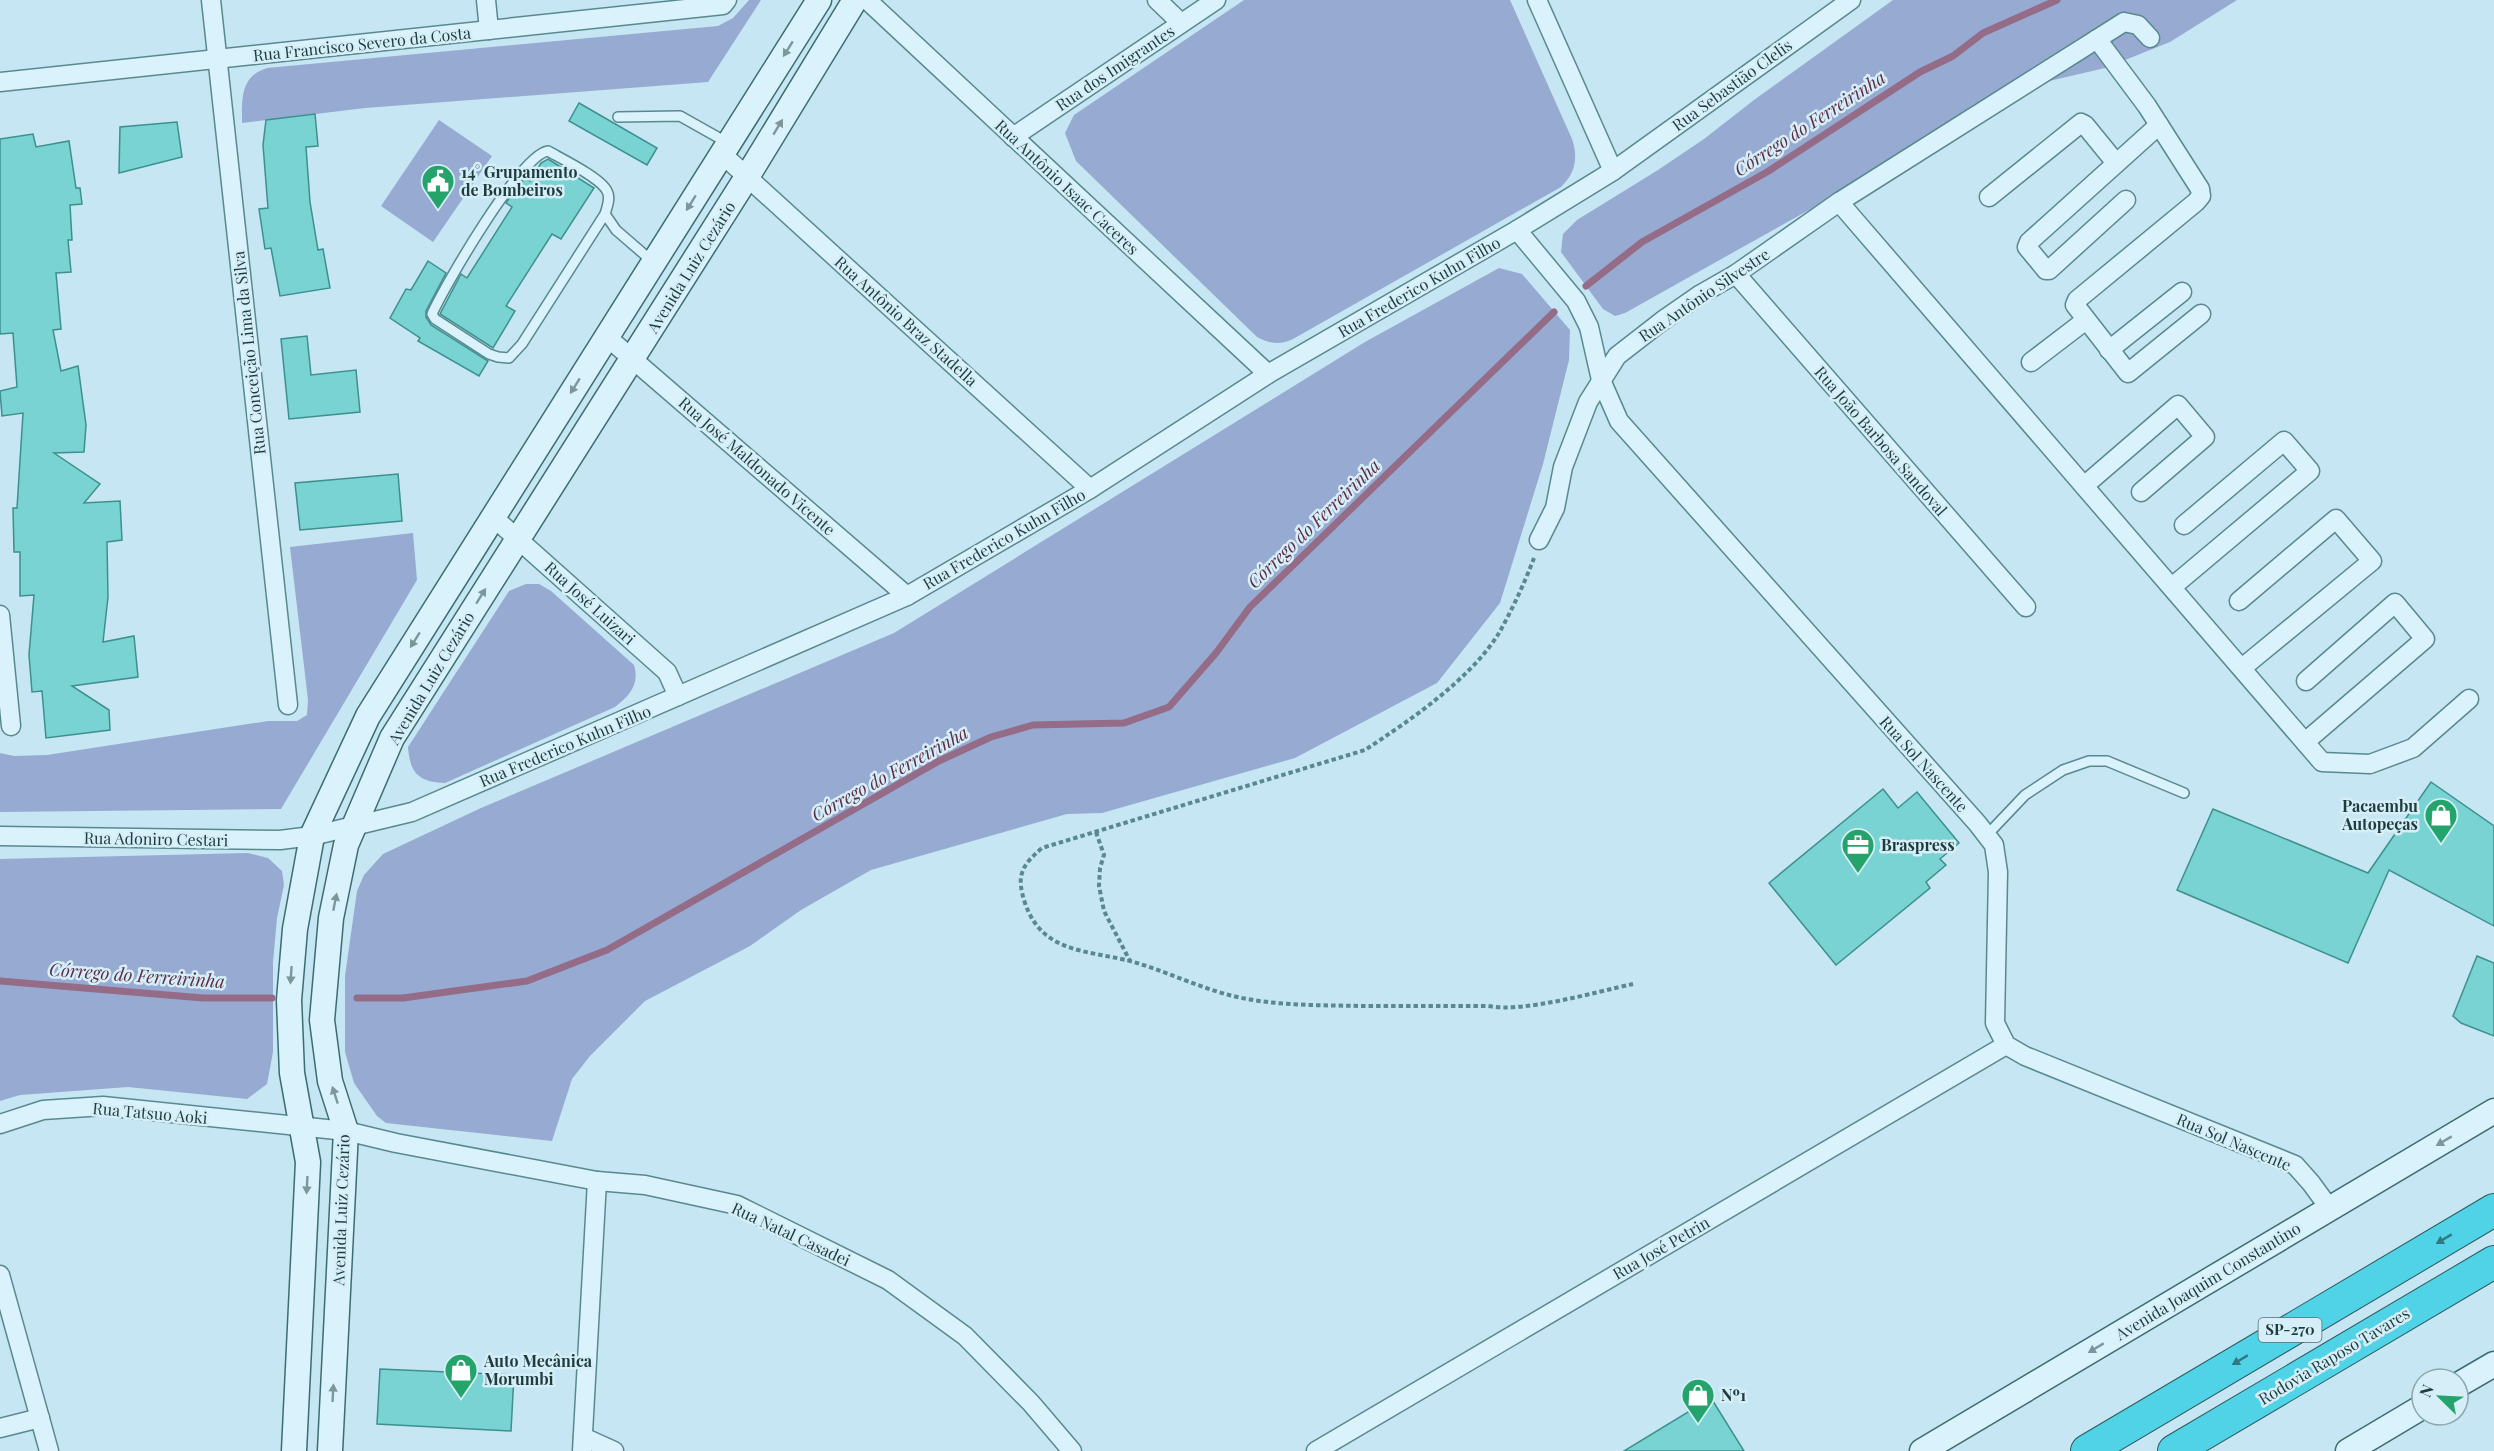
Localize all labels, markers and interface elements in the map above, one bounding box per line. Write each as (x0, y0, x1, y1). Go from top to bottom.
street label: Rua dos Imigrantes (1051, 20, 1178, 115)
street label: Rua Francisco Severo da Costa (252, 22, 472, 65)
street label: Rua Sebastião Clelis (1668, 34, 1796, 135)
one-way arrow (782, 41, 794, 57)
water label: Córrego do Ferreirinha (1729, 65, 1890, 181)
street label: Rua Antônio Isaac Caceres (991, 114, 1144, 259)
one-way arrow (772, 119, 783, 135)
place label: 14° Grupamento de Bombeiros (461, 161, 578, 200)
public building icon: 14° Grupamento de Bombeiros (420, 163, 456, 210)
one-way arrow (685, 195, 696, 211)
street label: Avenida Luiz Cezário (641, 197, 740, 337)
street label: Rua Frederico Kuhn Filho (1334, 231, 1504, 342)
street label: Rua Antônio Silvestre (1634, 243, 1773, 346)
street label: Rua Conceição Lima da Silva (227, 250, 270, 456)
street label: Rua Antônio Braz Stadella (830, 251, 982, 390)
street label: Rua João Barbosa Sandoval (1811, 361, 1952, 520)
one-way arrow (570, 378, 581, 394)
street label: Rua José Maldonado Vicente (675, 392, 840, 540)
water label: Córrego do Ferreirinha (1242, 454, 1385, 593)
street label: Rua Frederico Kuhn Filho (919, 483, 1089, 594)
street label: Rua José Luizari (541, 556, 640, 649)
one-way arrow (476, 588, 487, 604)
street label: Avenida Luiz Cezário (382, 607, 479, 749)
one-way arrow (410, 632, 421, 648)
street label: Rua Frederico Kuhn Filho (476, 700, 654, 791)
street label: Rua Sol Nascente (1876, 711, 1973, 816)
water label: Córrego do Ferreirinha (807, 720, 972, 826)
place label: Pacaembu Autopeças (2341, 795, 2418, 834)
shop icon: Pacaembu Autopeças (2423, 797, 2459, 844)
street label: Rua Adoniro Cestari (84, 827, 229, 850)
office icon: Braspress (1840, 827, 1876, 874)
place label: Braspress (1881, 834, 1955, 855)
one-way arrow (331, 892, 340, 911)
water label: Córrego do Ferreirinha (48, 957, 226, 993)
one-way arrow (286, 966, 296, 985)
one-way arrow (329, 1086, 339, 1104)
street label: Rua Tatsuo Aoki (92, 1097, 209, 1128)
street label: Rua Sol Nascente (2174, 1108, 2295, 1175)
street label: Avenida Luiz Cezário (327, 1134, 354, 1287)
one-way arrow (2436, 1136, 2452, 1147)
one-way arrow (302, 1176, 311, 1195)
street label: Rua Natal Casadei (728, 1197, 854, 1270)
street label: Rua José Petrin (1608, 1211, 1713, 1284)
street label: Avenida Joaquim Constantino (2110, 1217, 2304, 1345)
one-way arrow (2436, 1234, 2452, 1245)
street label: Rodovia Raposo Tavares (2254, 1302, 2413, 1409)
road number: SP-270 (2258, 1318, 2322, 1342)
one-way arrow (2087, 1343, 2104, 1353)
place label: Auto Mecânica Morumbi (483, 1350, 593, 1389)
shop icon: Auto Mecânica Morumbi (443, 1352, 479, 1399)
one-way arrow (2232, 1355, 2248, 1366)
north arrow (2410, 1367, 2470, 1427)
shop icon: Nº1 (1680, 1377, 1716, 1424)
text: N (2414, 1381, 2438, 1400)
one-way arrow (328, 1383, 337, 1402)
place label: Nº1 (1721, 1384, 1746, 1405)

